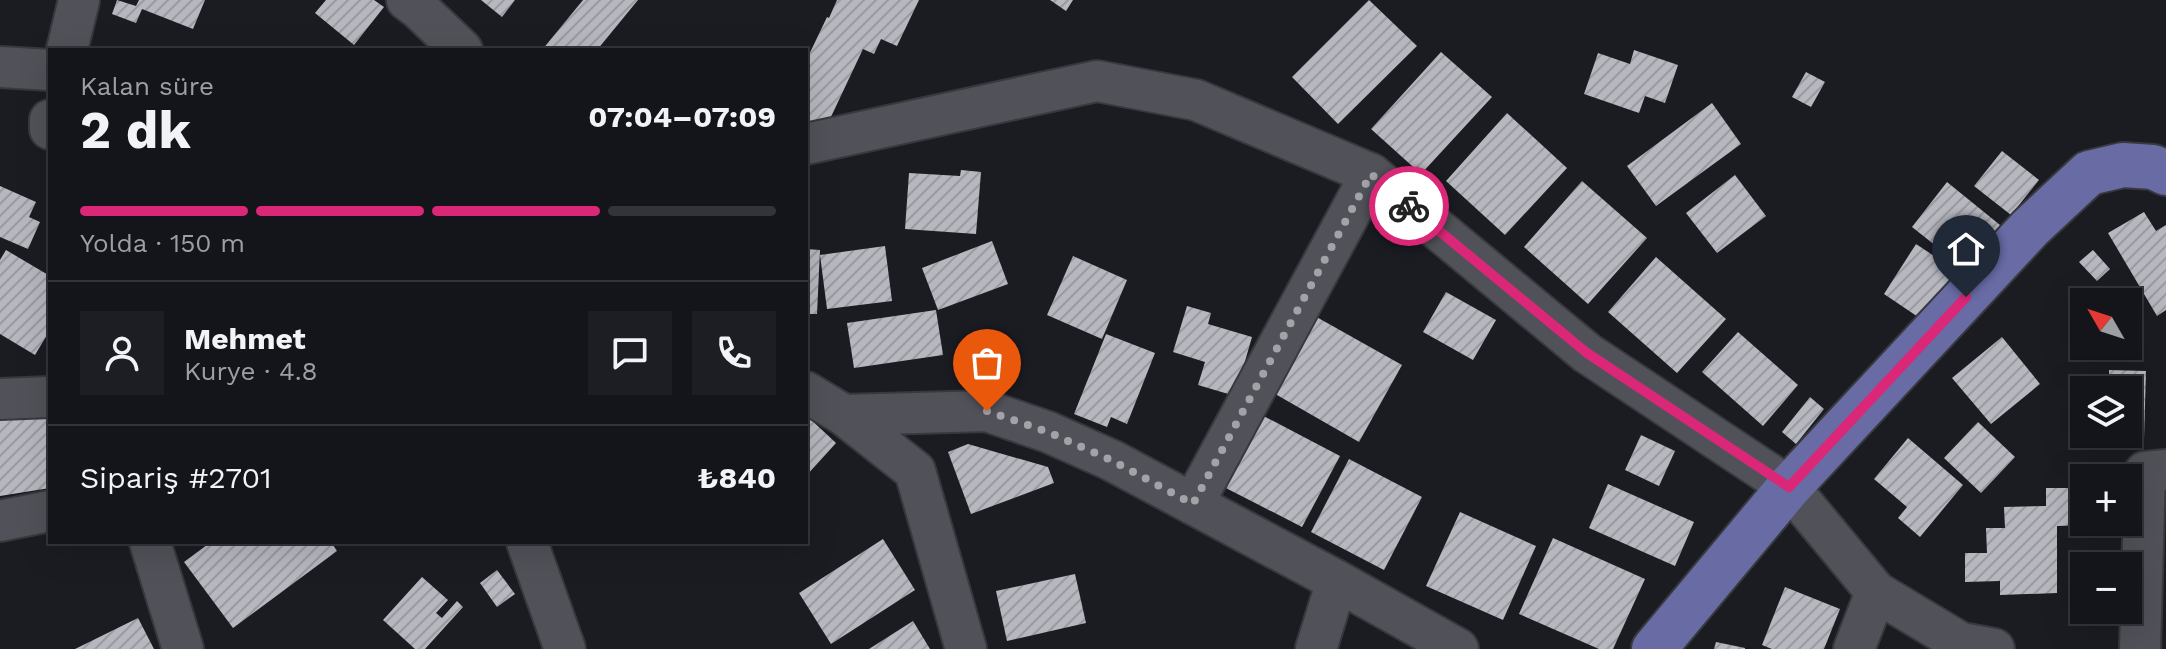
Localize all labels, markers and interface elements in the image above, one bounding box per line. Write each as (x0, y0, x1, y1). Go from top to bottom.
text: Kalan süre (80, 71, 214, 101)
text: 07:04–07:09 (588, 99, 776, 134)
text: 2 dk (80, 100, 191, 161)
courier (1369, 166, 1449, 246)
icon: bike (1387, 184, 1431, 228)
pin (1932, 215, 2000, 297)
icon: home (1944, 227, 1988, 271)
text: Yolda · 150 m (80, 228, 245, 258)
north arrow (2070, 288, 2142, 360)
map controls (2070, 288, 2142, 624)
button: person (80, 311, 164, 395)
button: chat (588, 311, 672, 395)
button: phone (692, 311, 776, 395)
text: Mehmet (184, 321, 306, 356)
pin (953, 329, 1021, 411)
icon: bag (965, 341, 1009, 385)
text: Kurye · 4.8 (184, 356, 318, 386)
button: layers (2070, 376, 2142, 448)
text: Sipariş #2701 (80, 460, 272, 495)
text: ₺840 (697, 460, 776, 495)
button: + (2070, 464, 2142, 536)
button: − (2070, 552, 2142, 624)

